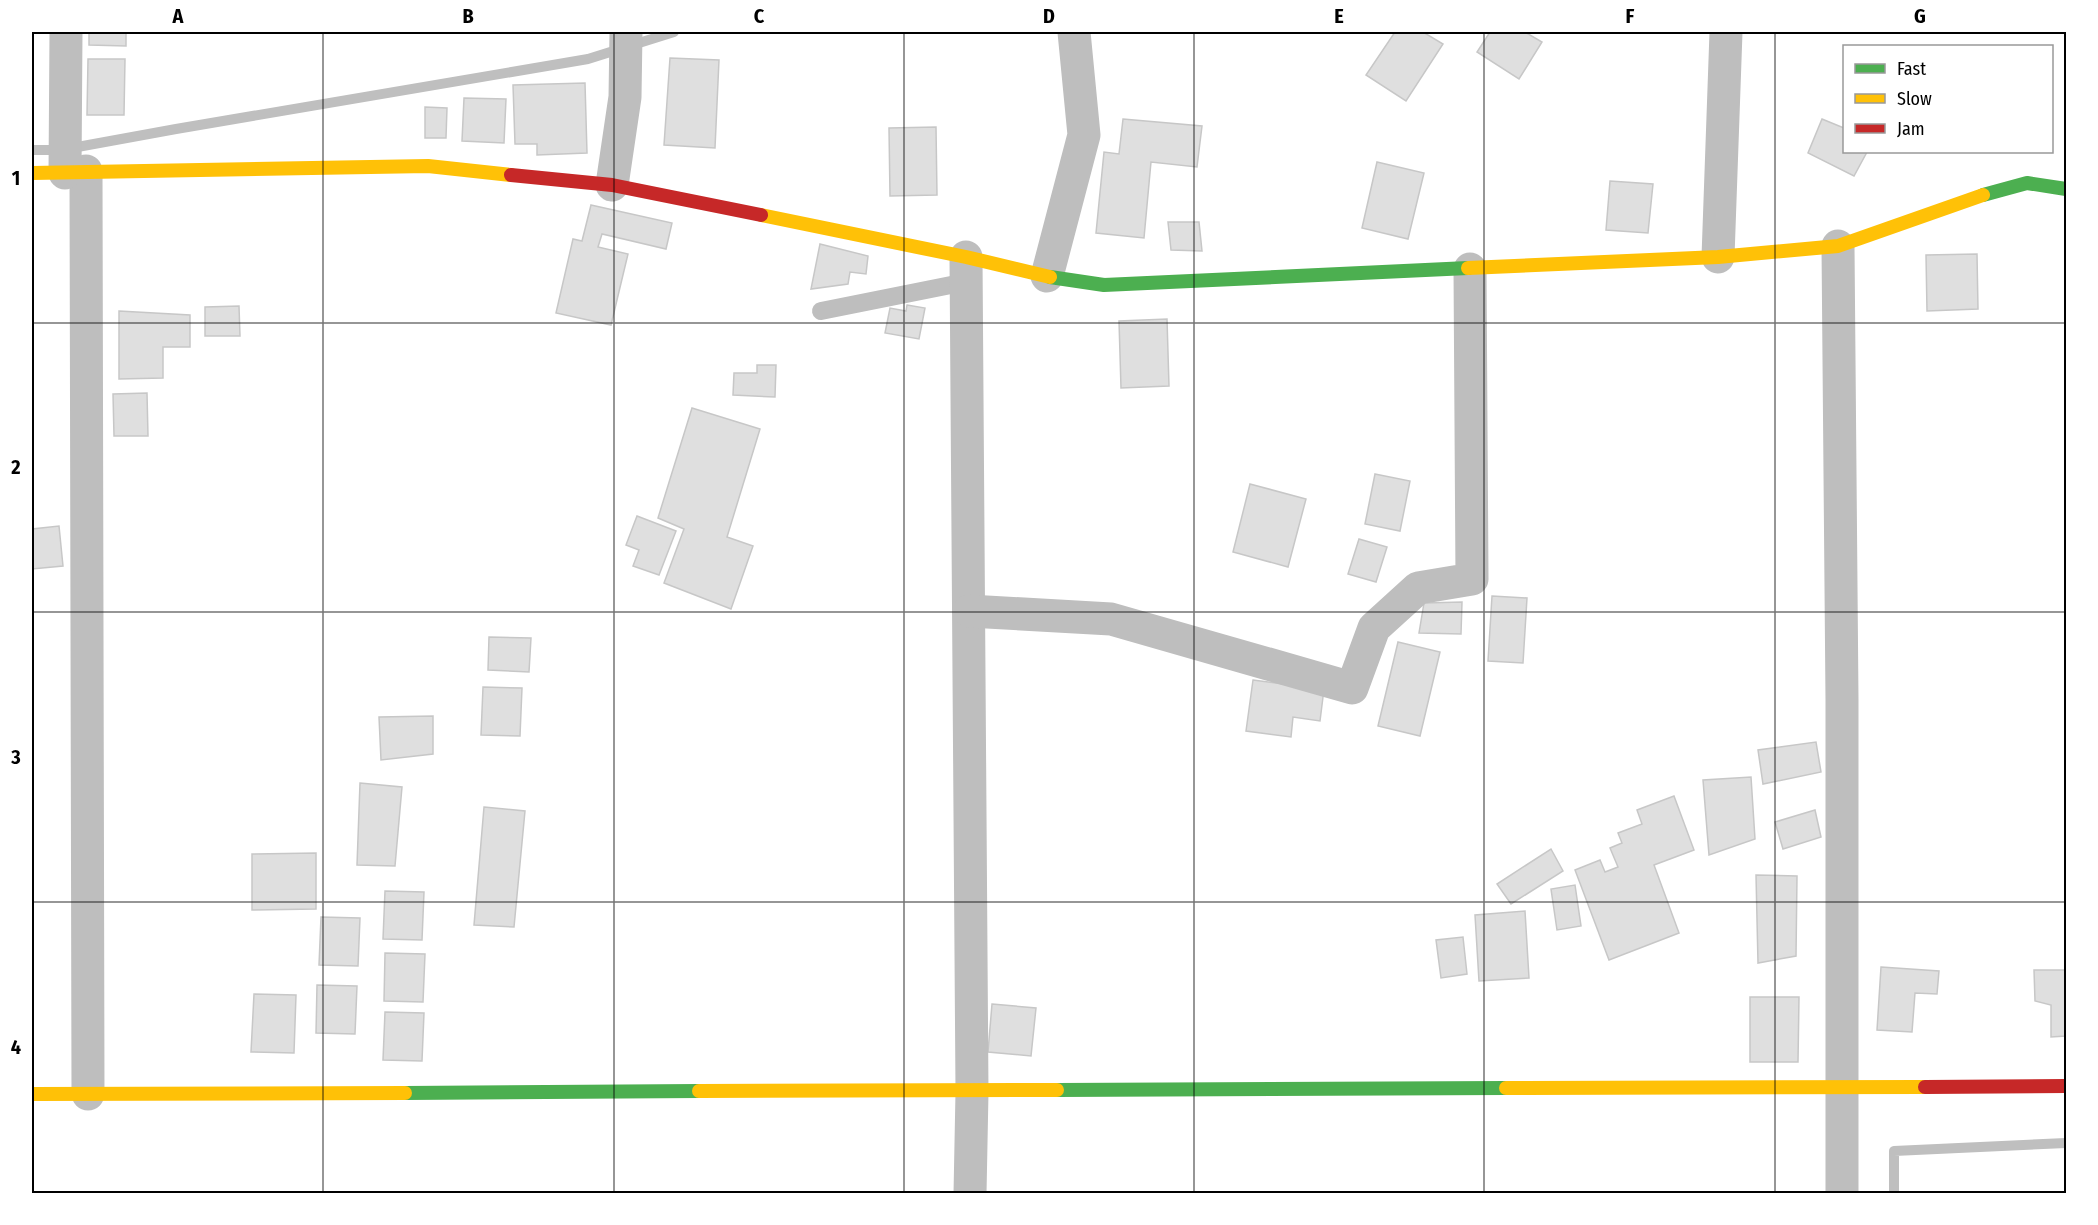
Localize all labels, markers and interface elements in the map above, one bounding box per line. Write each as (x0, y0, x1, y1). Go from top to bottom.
text: A (172, 4, 185, 28)
text: B (462, 4, 474, 28)
text: C (754, 4, 765, 28)
text: D (1043, 4, 1055, 28)
text: E (1334, 4, 1344, 28)
text: F (1626, 4, 1635, 28)
text: G (1914, 4, 1926, 28)
legend (1843, 45, 2053, 153)
text: Fast (1897, 58, 1926, 80)
text: Slow (1897, 88, 1932, 110)
text: Jam (1897, 118, 1925, 140)
text: 1 (12, 166, 20, 190)
text: 2 (10, 455, 21, 479)
text: 3 (10, 745, 21, 769)
text: 4 (11, 1035, 21, 1059)

